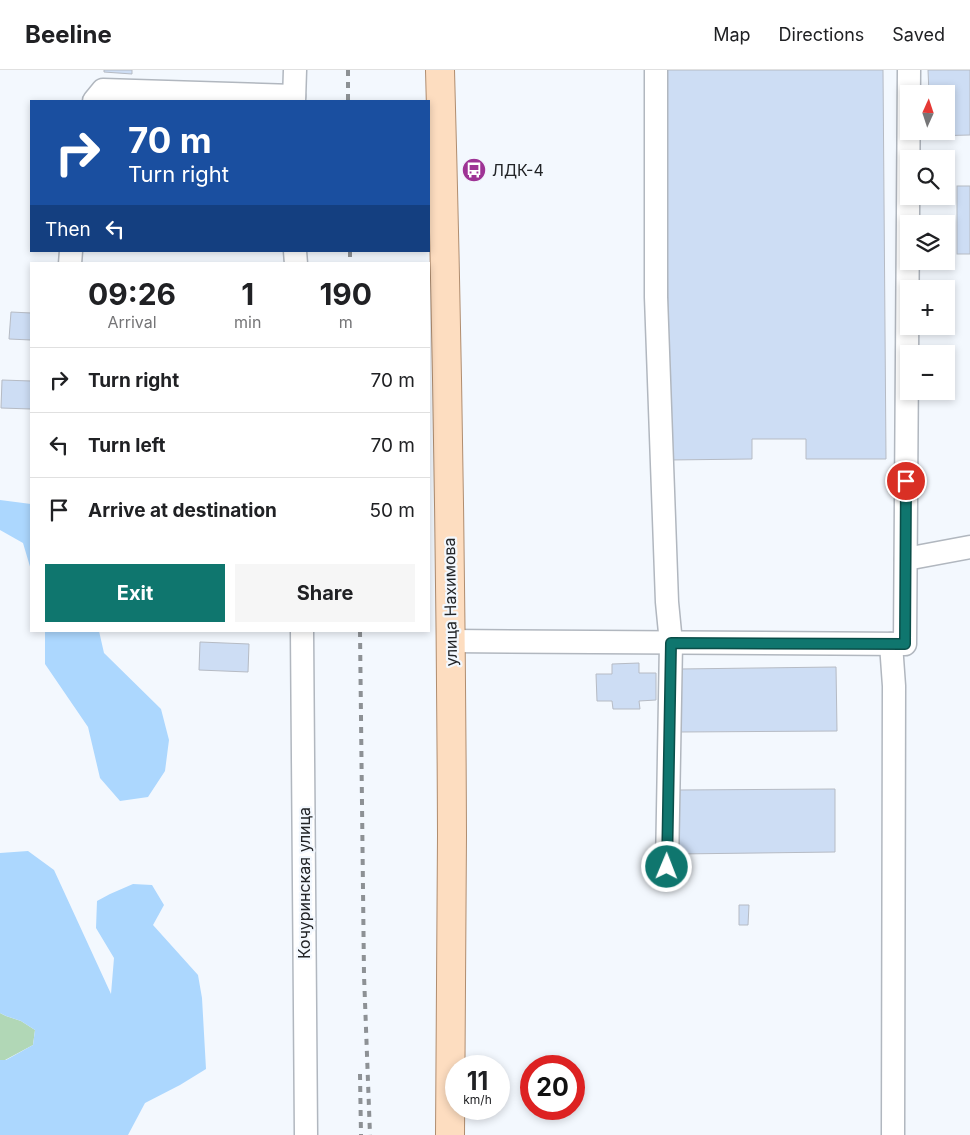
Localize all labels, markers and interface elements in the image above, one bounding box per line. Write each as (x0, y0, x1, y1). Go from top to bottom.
text: Beeline (25, 20, 112, 49)
text: Map (713, 24, 751, 45)
text: Directions (779, 24, 864, 45)
text: Saved (892, 24, 945, 45)
north arrow (900, 85, 955, 140)
map controls (900, 85, 955, 400)
text: 70 m (128, 119, 212, 161)
icon: right (45, 120, 110, 185)
button: search (900, 150, 955, 205)
bus stop icon: ЛДК-4 (461, 157, 487, 183)
place label: ЛДК-4 (492, 160, 544, 180)
text: Turn right (128, 161, 229, 187)
icon: left (101, 215, 129, 243)
button: layers (900, 215, 955, 270)
text: Then (45, 218, 91, 241)
text: 09:26 (88, 276, 176, 312)
text: 1 (241, 276, 254, 312)
text: 190 (319, 276, 372, 312)
button: + (900, 280, 955, 335)
text: Arrival (107, 312, 157, 332)
text: min (234, 312, 261, 332)
text: m (339, 312, 353, 332)
button: − (900, 345, 955, 400)
icon: right (45, 366, 73, 394)
text: Turn right (88, 369, 179, 392)
text: 70 m (371, 369, 415, 392)
icon: left (45, 431, 73, 459)
text: Turn left (88, 434, 166, 457)
text: 70 m (371, 434, 415, 457)
pin (885, 460, 927, 502)
icon: arrive (892, 467, 920, 495)
icon: arrive (45, 496, 73, 524)
text: Arrive at destination (88, 499, 277, 522)
text: 50 m (369, 499, 415, 522)
street label: улица Нахимова (439, 537, 461, 667)
button: Exit (45, 564, 225, 622)
button: Share (235, 564, 415, 622)
street label: Кочуринская улица (294, 807, 314, 959)
position arrow (640, 840, 692, 892)
speed limit sign: 20 (520, 1055, 585, 1120)
text: 11 (467, 1066, 488, 1096)
text: km/h (463, 1092, 492, 1107)

